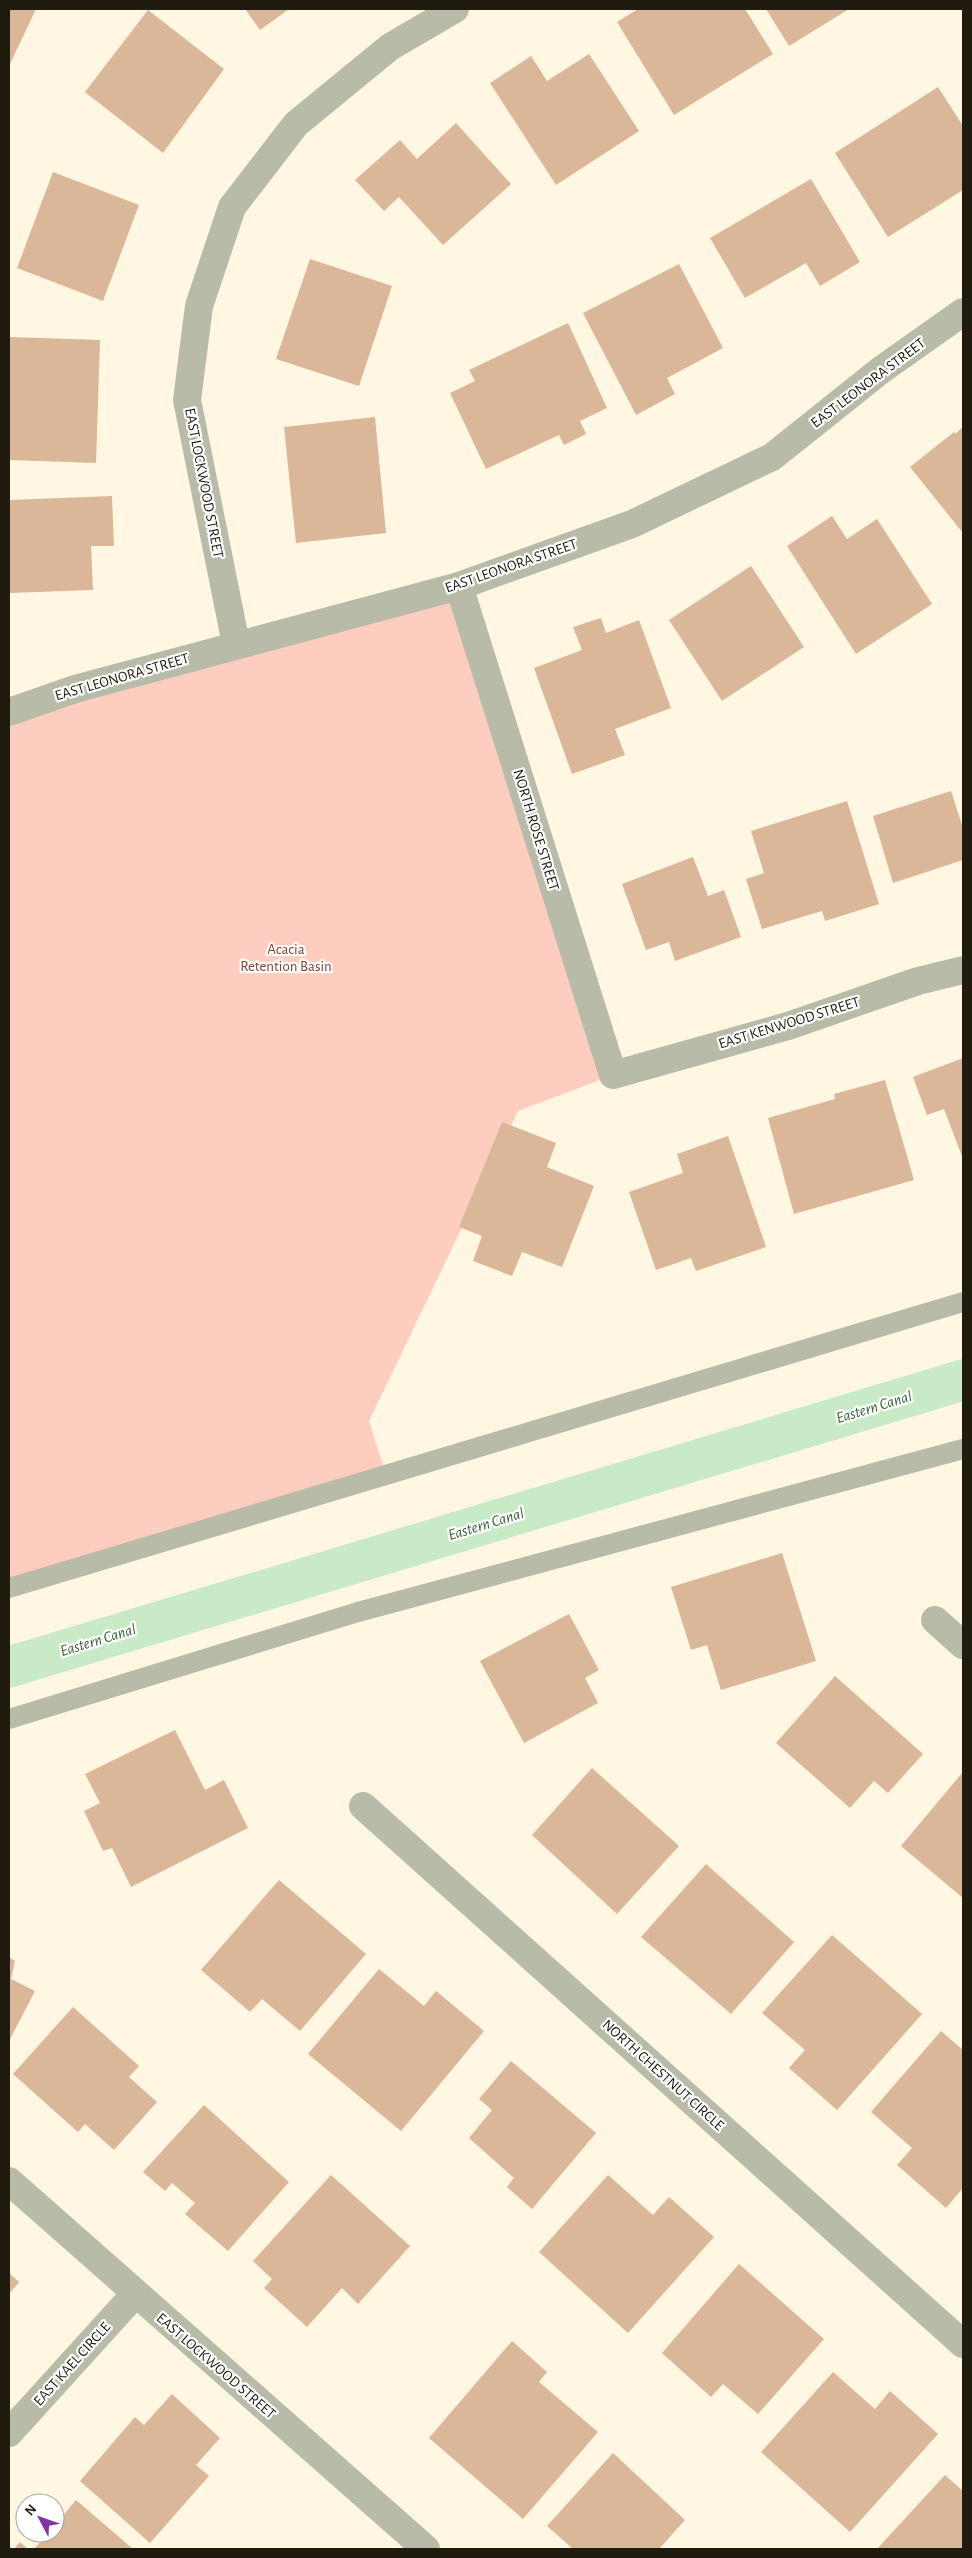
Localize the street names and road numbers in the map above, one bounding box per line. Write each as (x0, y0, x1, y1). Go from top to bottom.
street label: EAST LEONORA STREET (808, 335, 928, 431)
street label: EAST LOCKWOOD STREET (182, 407, 226, 560)
street label: EAST LEONORA STREET (443, 536, 580, 596)
street label: EAST LEONORA STREET (53, 651, 191, 703)
street label: NORTH ROSE STREET (510, 767, 562, 893)
street label: EAST KENWOOD STREET (717, 994, 862, 1052)
street label: NORTH CHESTNUT CIRCLE (599, 2017, 727, 2133)
street label: EAST LOCKWOOD STREET (154, 2310, 279, 2422)
street label: EAST KAEL CIRCLE (31, 2319, 113, 2409)

